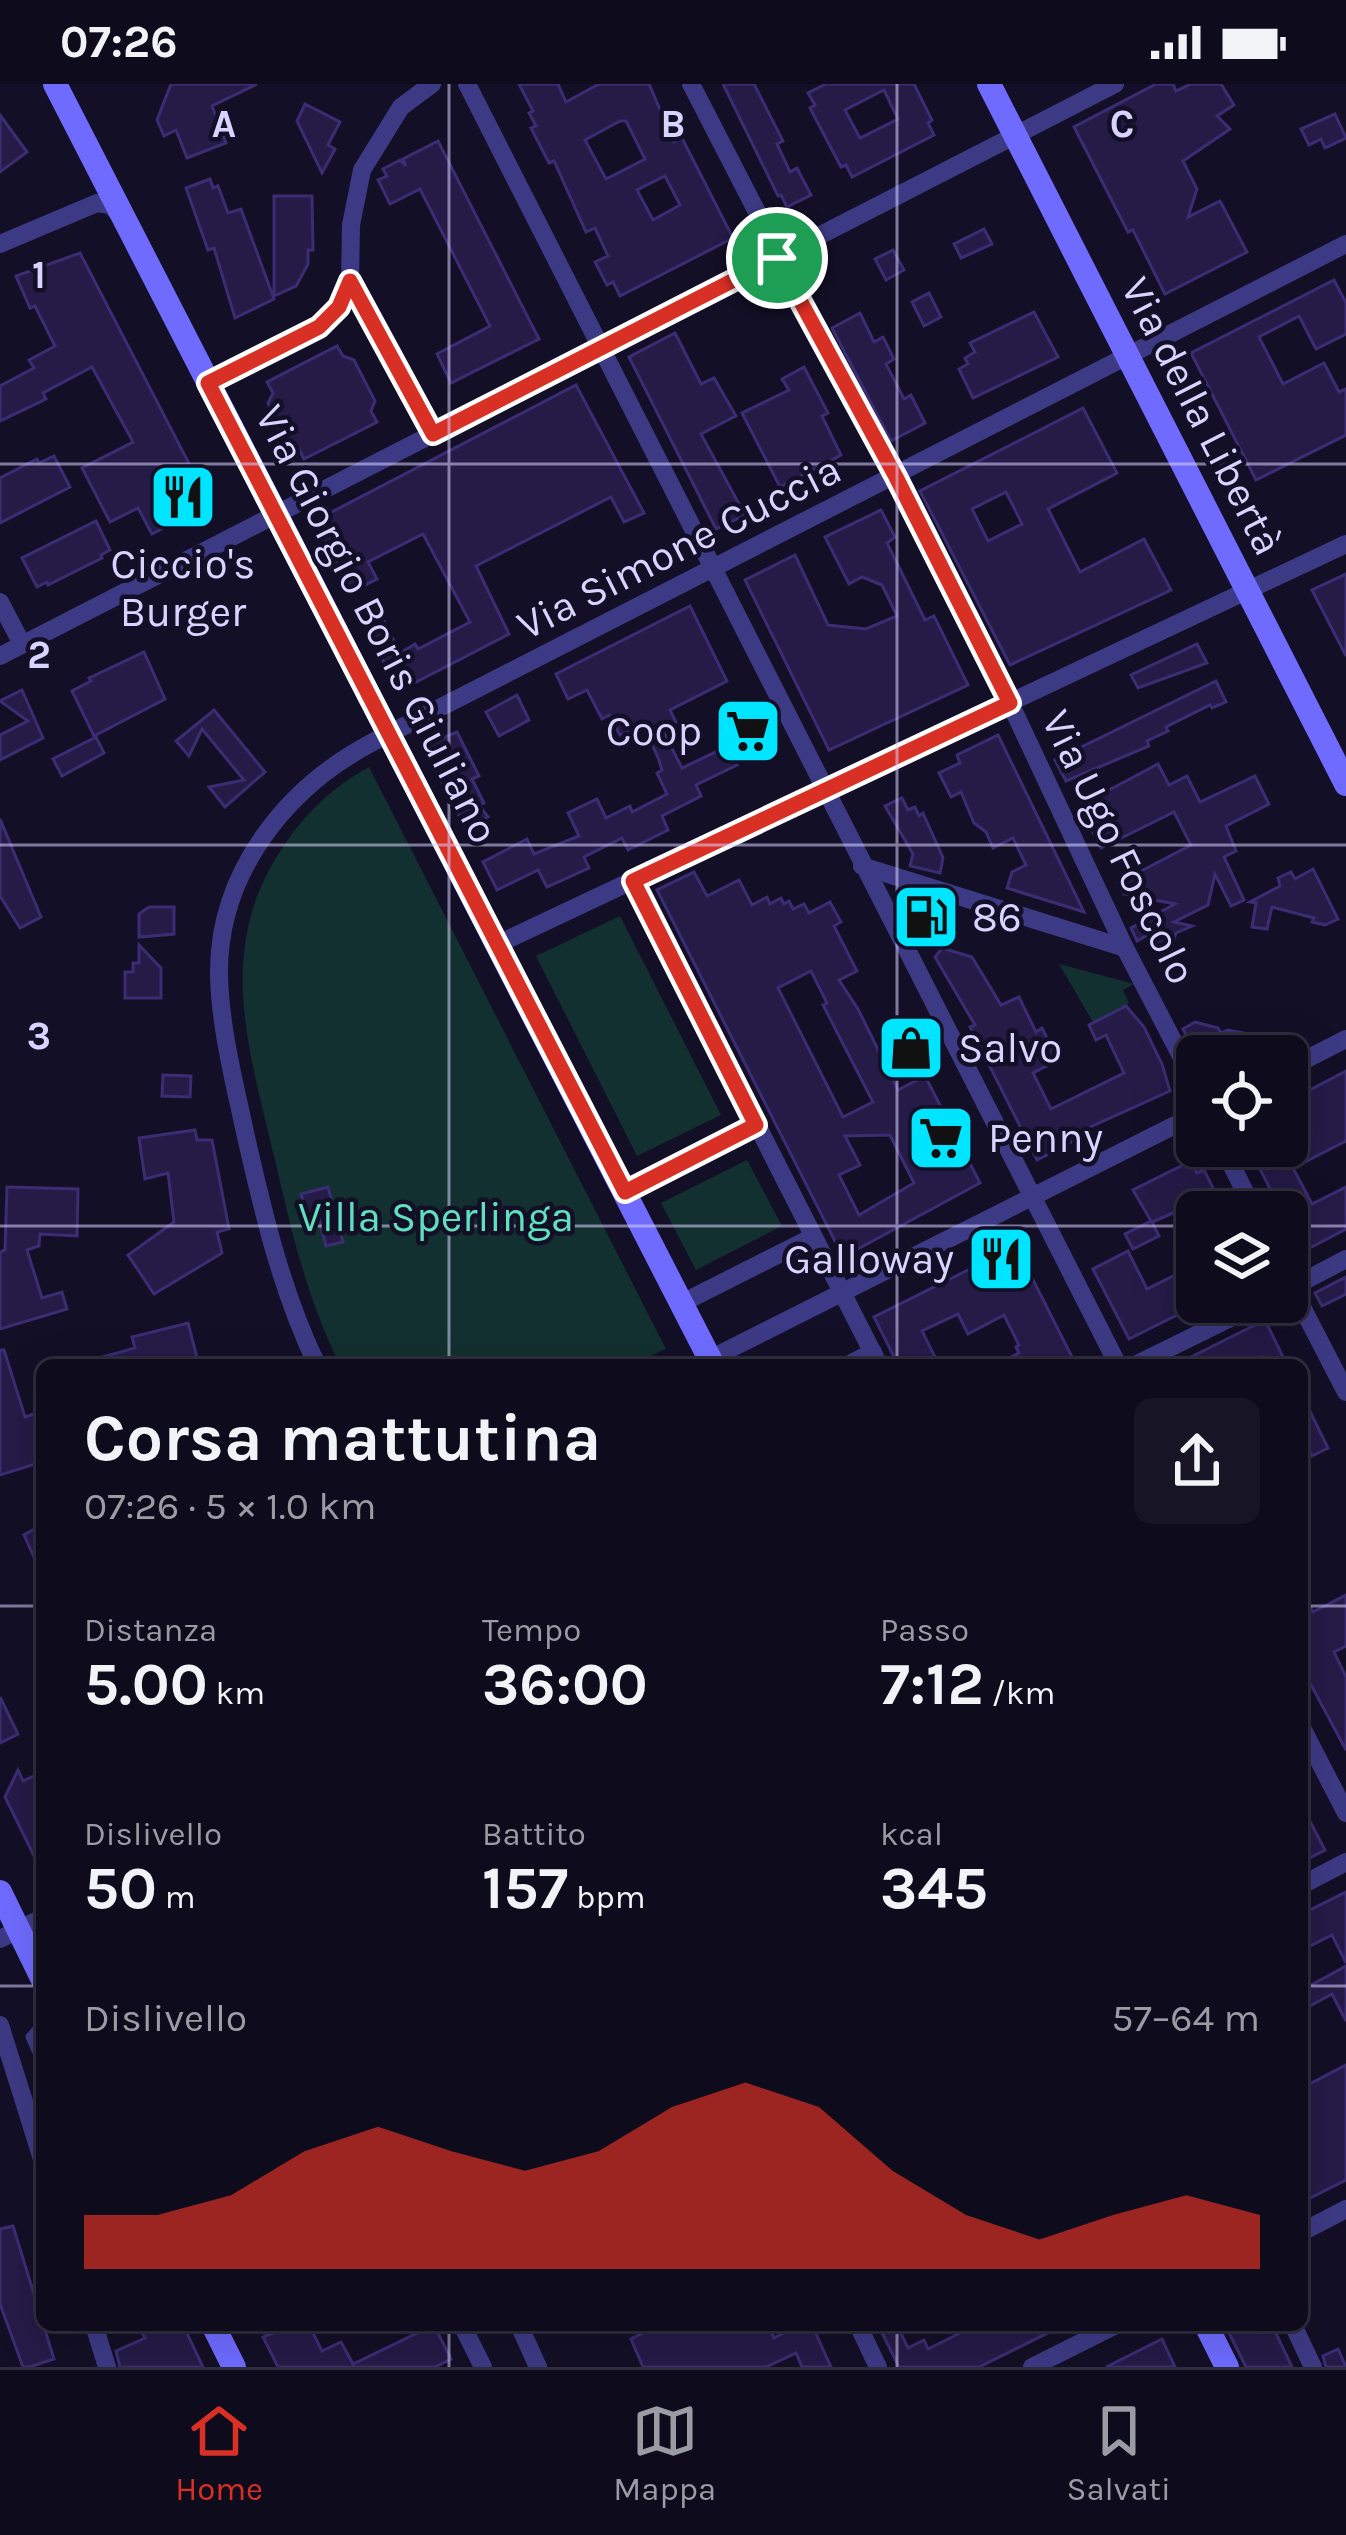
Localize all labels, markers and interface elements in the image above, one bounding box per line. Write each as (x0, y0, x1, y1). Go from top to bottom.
text: 07:26 (60, 16, 178, 68)
text: A (212, 101, 236, 147)
text: B (660, 101, 686, 147)
text: C (1110, 101, 1134, 147)
pin (726, 207, 828, 309)
icon: arrive (744, 225, 810, 291)
text: 1 (32, 252, 46, 298)
street label: Via della Libertà (1110, 269, 1294, 563)
street label: Via Giorgio Boris Giuliano (245, 397, 509, 851)
street label: Via Simone Cuccia (509, 444, 849, 650)
restaurant icon: Ciccio's Burger (148, 462, 218, 532)
place label: Ciccio's Burger (111, 539, 255, 637)
text: 2 (27, 632, 51, 678)
supermarket icon: Coop (713, 696, 783, 766)
street label: Via Ugo Foscolo (1031, 702, 1207, 992)
place label: Coop (606, 706, 702, 756)
fuel station icon: 86 (891, 882, 961, 952)
place label: 86 (972, 892, 1022, 942)
text: 3 (27, 1013, 51, 1059)
shop icon: Salvo (876, 1013, 946, 1083)
place label: Salvo (958, 1023, 1062, 1073)
map controls (1176, 1035, 1308, 1323)
button: locate (1176, 1035, 1308, 1167)
supermarket icon: Penny (906, 1103, 976, 1173)
place label: Penny (988, 1113, 1103, 1163)
button: layers (1176, 1191, 1308, 1323)
park label: Villa Sperlinga (298, 1192, 574, 1242)
restaurant icon: Galloway (966, 1224, 1036, 1294)
place label: Galloway (784, 1234, 954, 1284)
button: share (1134, 1398, 1260, 1524)
text: Corsa mattutina (84, 1399, 601, 1477)
text: 07:26 · 5 × 1.0 km (84, 1483, 377, 1529)
text: Distanza (84, 1611, 217, 1649)
text: Tempo (482, 1611, 581, 1649)
text: Passo (880, 1611, 969, 1649)
text: 5.00 (84, 1649, 208, 1719)
text: 36:00 (482, 1649, 648, 1719)
text: 7:12 (880, 1649, 984, 1719)
text: km (208, 1674, 265, 1712)
text: /km (984, 1674, 1055, 1712)
text: Dislivello (84, 1815, 222, 1853)
text: Battito (482, 1815, 586, 1853)
text: kcal (880, 1815, 943, 1853)
text: 50 (84, 1853, 157, 1923)
text: 157 (482, 1853, 568, 1923)
text: 345 (880, 1853, 988, 1923)
text: m (157, 1878, 196, 1916)
text: bpm (568, 1878, 646, 1916)
text: Dislivello (84, 1995, 247, 2041)
text: 57–64 m (1111, 1995, 1260, 2041)
tab: Home (175, 2398, 263, 2508)
tab: Mappa (613, 2398, 716, 2508)
tab: Salvati (1067, 2398, 1171, 2508)

